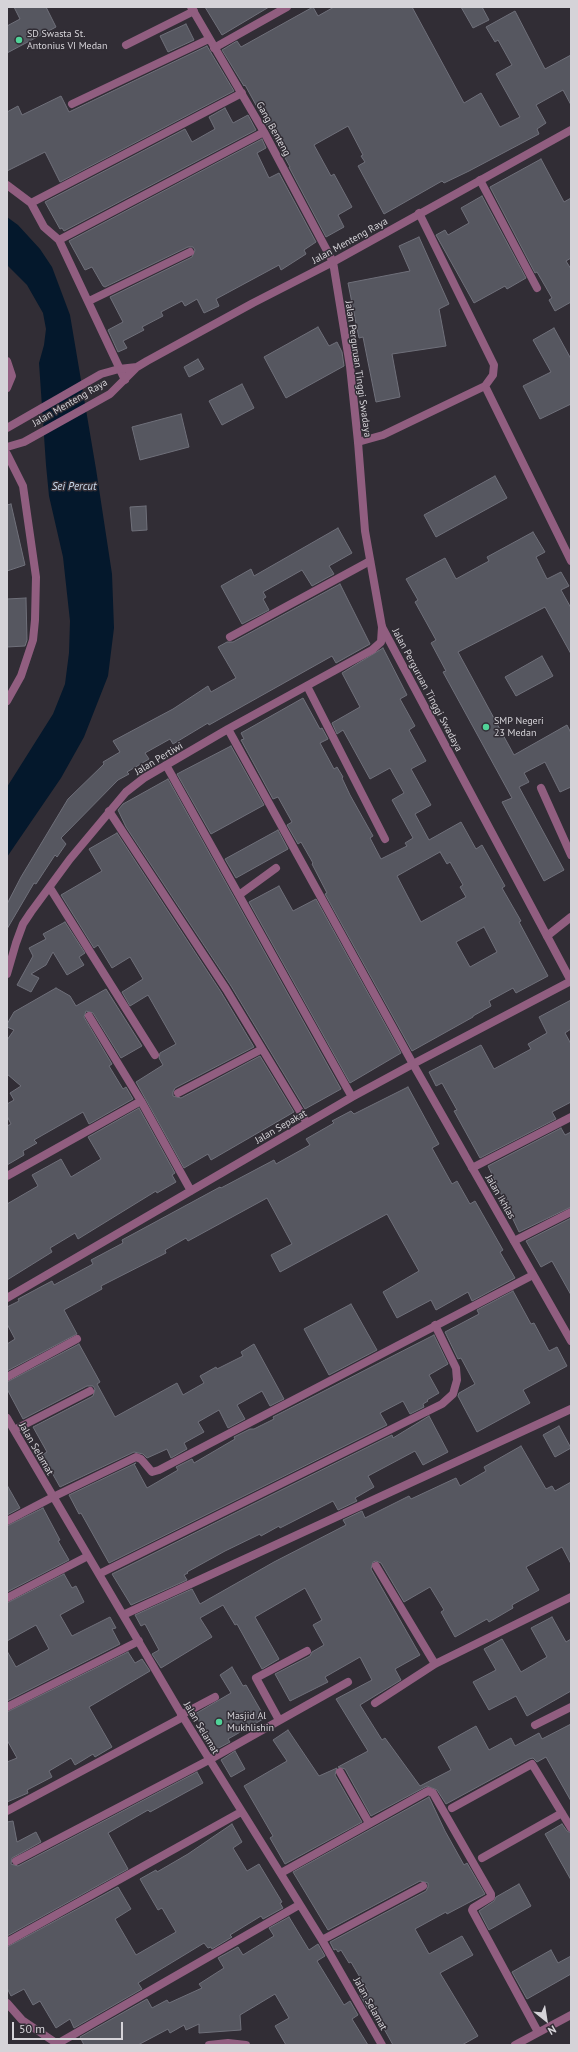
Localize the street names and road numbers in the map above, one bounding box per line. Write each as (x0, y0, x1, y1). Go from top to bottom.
street label: Gang Benteng (253, 100, 293, 158)
street label: Jalan Menteng Raya (310, 215, 390, 267)
street label: Jalan Perguruan Tinggi Swadaya (342, 300, 374, 438)
street label: Jalan Menteng Raya (30, 377, 110, 429)
street label: Jalan Perguruan Tinggi Swadaya (389, 626, 465, 754)
street label: Jalan Pertiwi (133, 740, 185, 778)
street label: Jalan Sepakat (253, 1107, 309, 1147)
street label: Jalan Ikhlas (483, 1173, 517, 1221)
street label: Jalan Selamat (16, 1421, 56, 1477)
street label: Jalan Selamat (181, 1700, 221, 1756)
street label: Jalan Selamat (351, 1975, 389, 2033)

